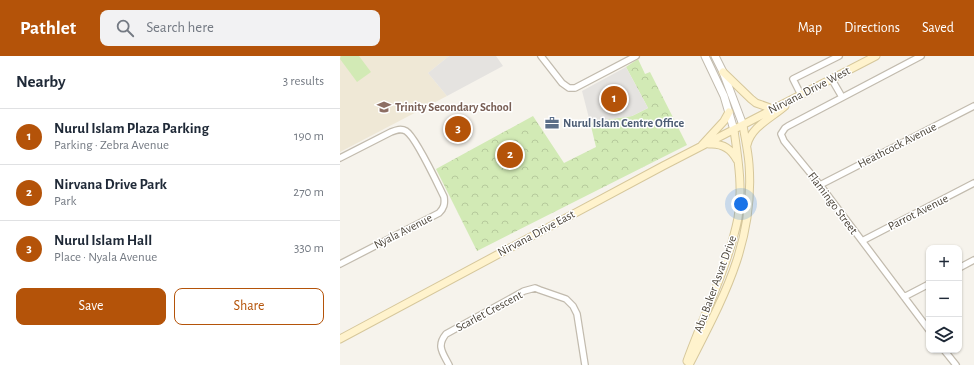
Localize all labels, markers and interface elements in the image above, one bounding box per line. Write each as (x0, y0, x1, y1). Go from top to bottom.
search box (100, 10, 380, 46)
icon: search (114, 17, 136, 39)
text: Pathlet (20, 19, 76, 38)
text: Search here (146, 20, 214, 35)
text: Map (798, 21, 822, 35)
text: Directions (844, 21, 900, 35)
text: Saved (922, 21, 954, 35)
street label: Nirvana Drive West (766, 64, 852, 116)
text: Nearby (16, 73, 66, 90)
text: 3 results (283, 75, 324, 88)
pin: 1 (601, 84, 627, 114)
school or university icon: Trinity Secondary School (376, 99, 392, 115)
place label: Trinity Secondary School (395, 101, 512, 114)
pin: 3 (445, 114, 471, 144)
office icon: Nurul Islam Centre Office (544, 115, 560, 131)
place label: Nurul Islam Centre Office (563, 117, 684, 129)
street label: Heathcock Avenue (856, 120, 938, 170)
text: Nurul Islam Plaza Parking (54, 121, 209, 136)
text: 1 (27, 130, 31, 143)
text: 190 m (294, 130, 324, 143)
text: Parking · Zebra Avenue (54, 139, 169, 152)
pin: 2 (497, 140, 523, 170)
street label: Flamingo Street (806, 170, 860, 236)
text: Nirvana Drive Park (54, 177, 167, 192)
text: 2 (26, 186, 32, 199)
text: 270 m (293, 186, 324, 199)
street label: Parrot Avenue (886, 192, 950, 232)
your location (731, 194, 751, 214)
text: Park (54, 195, 76, 208)
street label: Nirvana Drive East (495, 208, 577, 258)
street label: Nyala Avenue (372, 211, 435, 252)
text: Nurul Islam Hall (54, 233, 152, 248)
street label: Abu Baker Asvat Drive (692, 234, 738, 334)
text: 3 (26, 242, 32, 255)
text: 330 m (294, 242, 324, 255)
map controls (926, 245, 962, 353)
button: + (926, 245, 962, 281)
text: Place · Nyala Avenue (54, 251, 157, 264)
button: − (926, 281, 962, 317)
button: Save (16, 288, 166, 325)
button: Share (174, 288, 324, 325)
street label: Scarlet Crescent (454, 288, 524, 334)
button: layers (926, 317, 962, 353)

